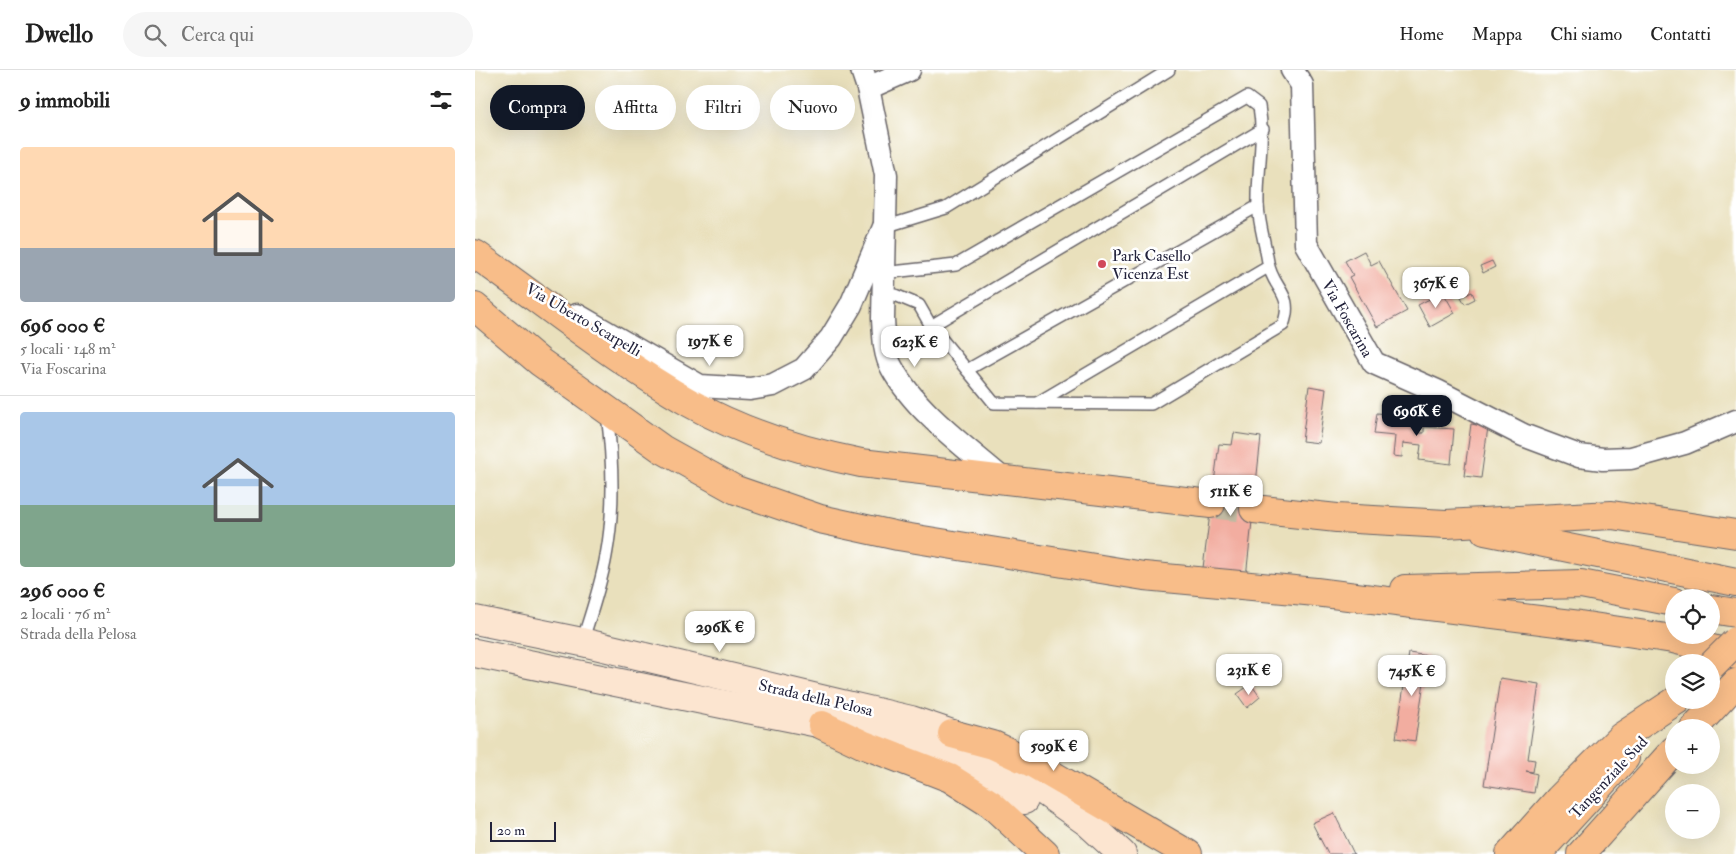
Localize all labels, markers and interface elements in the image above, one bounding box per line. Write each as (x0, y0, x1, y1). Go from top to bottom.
search box (123, 12, 473, 57)
text: Dwello (25, 19, 93, 50)
icon: search (141, 21, 169, 49)
text: Cerca qui (181, 23, 254, 47)
text: Home (1399, 23, 1444, 46)
text: Mappa (1472, 23, 1522, 46)
text: Chi siamo (1550, 23, 1622, 46)
text: Contatti (1650, 23, 1711, 46)
chip: Compra (490, 85, 585, 130)
chip: Affitta (595, 85, 676, 130)
chip: Filtri (686, 85, 760, 130)
chip: Nuovo (770, 85, 855, 130)
icon: filters (427, 86, 455, 114)
text: 9 immobili (20, 87, 110, 114)
icon: home (193, 179, 283, 269)
place label: Park Casello Vicenza Est (1112, 246, 1191, 284)
marker: Park Casello Vicenza Est (1096, 258, 1108, 270)
pin: 367K € (1395, 266, 1477, 309)
text: 367K € (1413, 273, 1459, 293)
street label: Via Foscarina (1317, 276, 1378, 361)
street label: Via Uberto Scarpelli (521, 279, 645, 362)
text: 696 000 € (20, 312, 105, 339)
pin: 197K € (669, 324, 751, 367)
pin: 623K € (874, 326, 956, 368)
text: 197K € (687, 331, 733, 351)
text: 623K € (892, 332, 938, 352)
text: 5 locali · 148 m² (20, 339, 116, 359)
text: Via Foscarina (20, 359, 106, 379)
pin: 696K € (1376, 394, 1458, 437)
text: 696K € (1393, 401, 1441, 421)
icon: home (193, 445, 283, 535)
pin: 511K € (1190, 474, 1272, 517)
text: 511K € (1210, 481, 1252, 501)
text: 296 000 € (20, 577, 105, 604)
map controls (1665, 589, 1720, 839)
button: locate (1665, 589, 1720, 644)
text: 2 locali · 76 m² (20, 604, 110, 624)
pin: 296K € (679, 610, 761, 653)
text: 296K € (696, 617, 744, 637)
text: Strada della Pelosa (20, 624, 137, 644)
pin: 231K € (1208, 654, 1290, 696)
pin: 745K € (1371, 654, 1453, 697)
button: layers (1665, 654, 1720, 709)
text: 231K € (1227, 660, 1271, 680)
text: 745K € (1389, 661, 1435, 681)
street label: Strada della Pelosa (757, 675, 875, 721)
button: + (1665, 719, 1720, 774)
pin: 509K € (1013, 730, 1095, 772)
street label: Tangenziale Sud (1565, 732, 1652, 823)
text: 509K € (1030, 736, 1078, 756)
button: − (1665, 784, 1720, 839)
scale bar (490, 819, 556, 842)
text: 20 m (497, 822, 525, 839)

